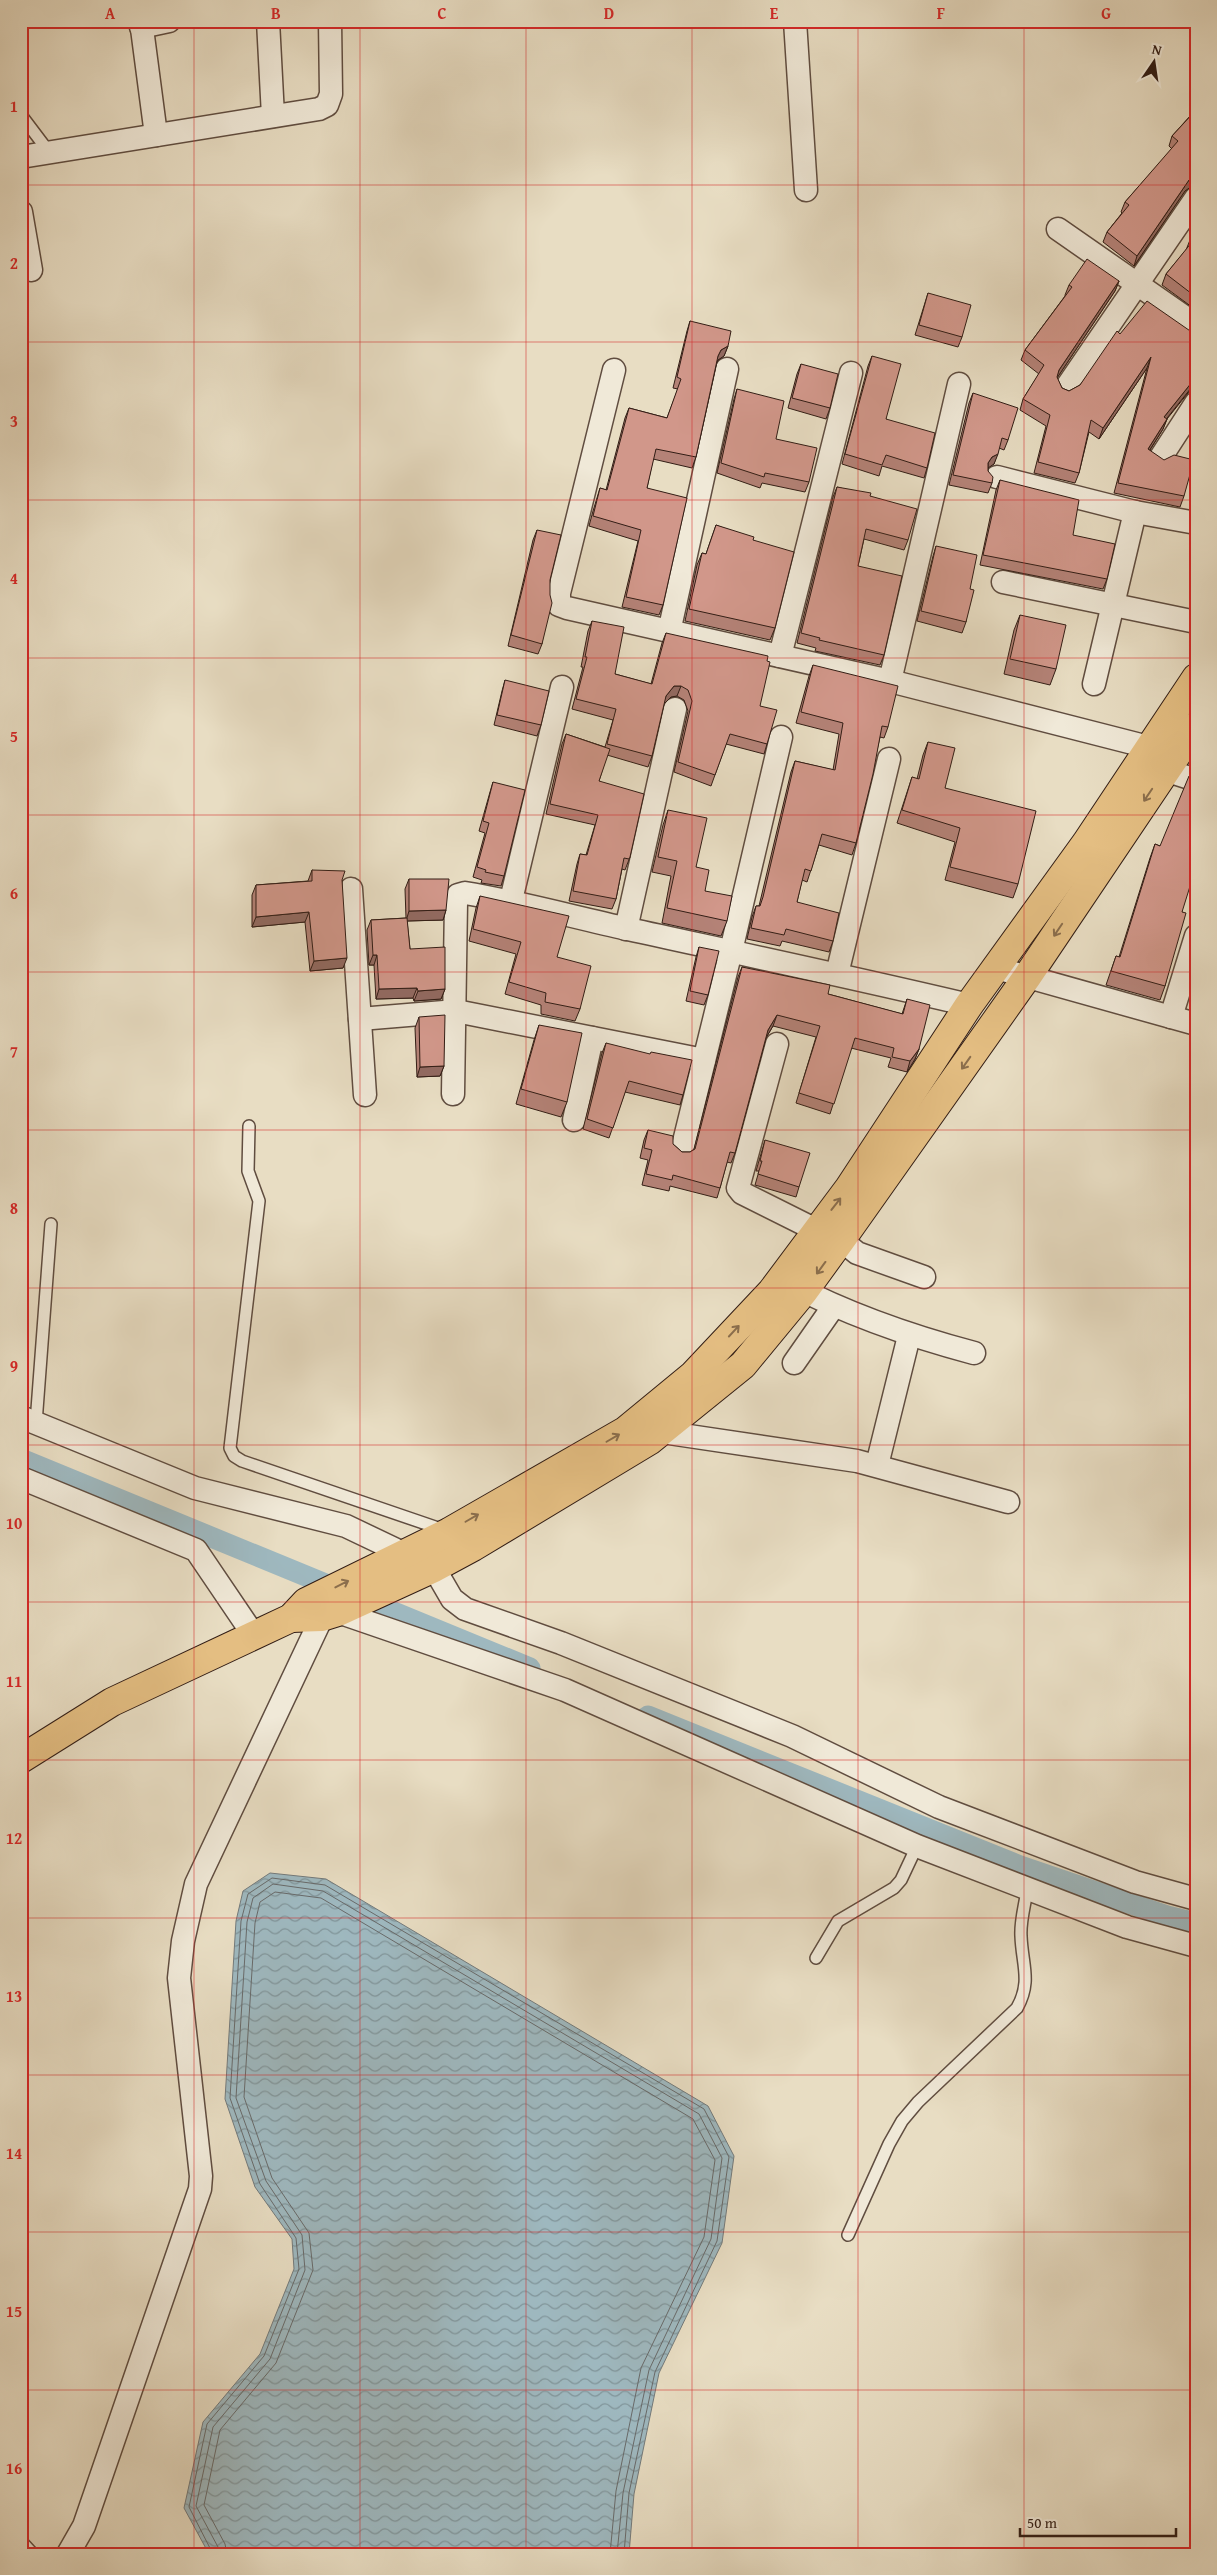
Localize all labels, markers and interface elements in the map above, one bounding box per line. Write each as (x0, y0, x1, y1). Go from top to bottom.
text: A (105, 1, 116, 25)
text: B (271, 1, 281, 25)
text: C (437, 1, 447, 25)
text: D (604, 1, 614, 25)
text: E (770, 1, 779, 25)
text: F (937, 1, 945, 25)
text: G (1101, 1, 1111, 25)
north arrow (1130, 38, 1180, 88)
text: N (1150, 39, 1164, 60)
text: 1 (10, 94, 18, 118)
text: 2 (10, 251, 18, 275)
text: 3 (10, 409, 18, 433)
text: 4 (10, 566, 18, 590)
text: 5 (10, 724, 18, 748)
one-way arrow (1143, 788, 1154, 802)
text: 6 (10, 881, 18, 905)
one-way arrow (1053, 923, 1063, 937)
text: 7 (10, 1039, 18, 1063)
one-way arrow (961, 1056, 971, 1070)
text: 8 (10, 1196, 18, 1220)
one-way arrow (831, 1197, 841, 1211)
one-way arrow (816, 1260, 826, 1274)
one-way arrow (728, 1324, 740, 1337)
text: 9 (10, 1354, 18, 1378)
one-way arrow (605, 1432, 620, 1442)
text: 10 (6, 1511, 22, 1535)
one-way arrow (464, 1513, 479, 1523)
one-way arrow (334, 1579, 349, 1588)
text: 11 (6, 1669, 22, 1693)
text: 12 (6, 1826, 22, 1850)
text: 13 (6, 1984, 22, 2008)
text: 14 (6, 2141, 22, 2165)
text: 15 (6, 2299, 22, 2323)
text: 16 (6, 2456, 22, 2480)
scale bar (1020, 2505, 1176, 2537)
text: 50 m (1027, 2512, 1058, 2533)

